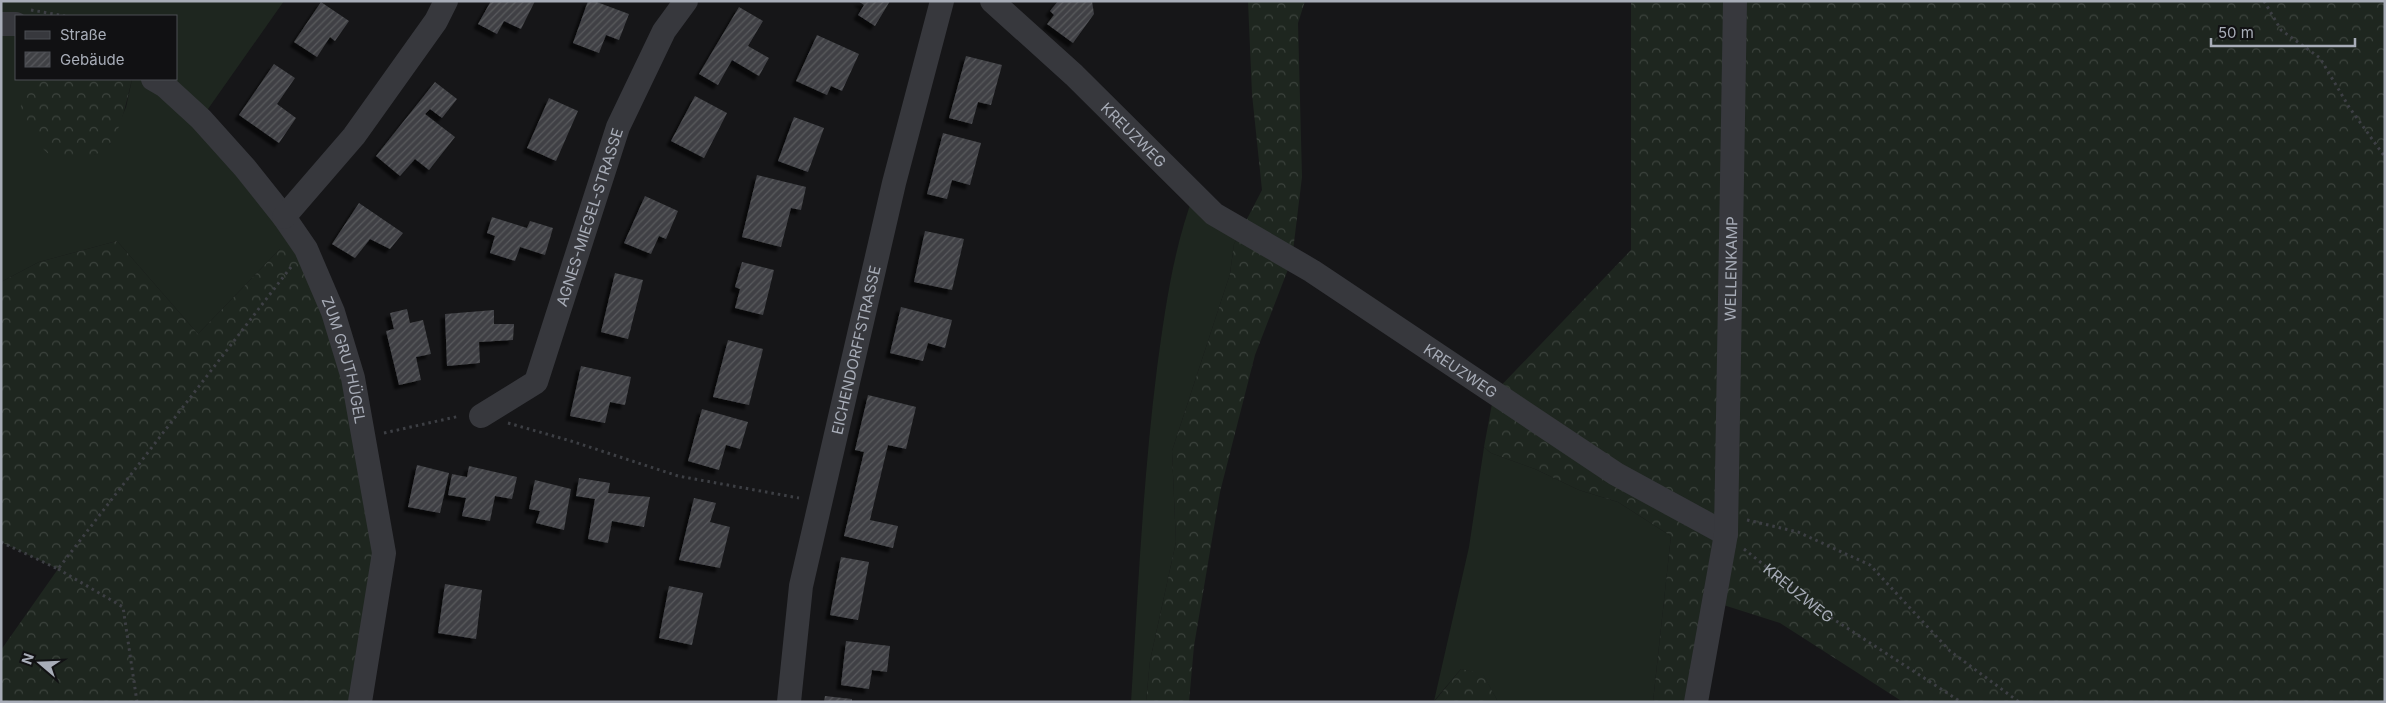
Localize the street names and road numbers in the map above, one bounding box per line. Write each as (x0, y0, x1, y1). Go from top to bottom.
street label: KREUZWEG (1097, 98, 1171, 171)
street label: AGNES-MIEGEL-STRASSE (551, 125, 627, 309)
street label: WELLENKAMP (1720, 216, 1741, 321)
street label: EICHENDORFFSTRASSE (827, 263, 884, 436)
street label: ZUM GRUTHÜGEL (318, 293, 370, 425)
street label: KREUZWEG (1420, 339, 1501, 402)
street label: KREUZWEG (1760, 559, 1837, 626)

